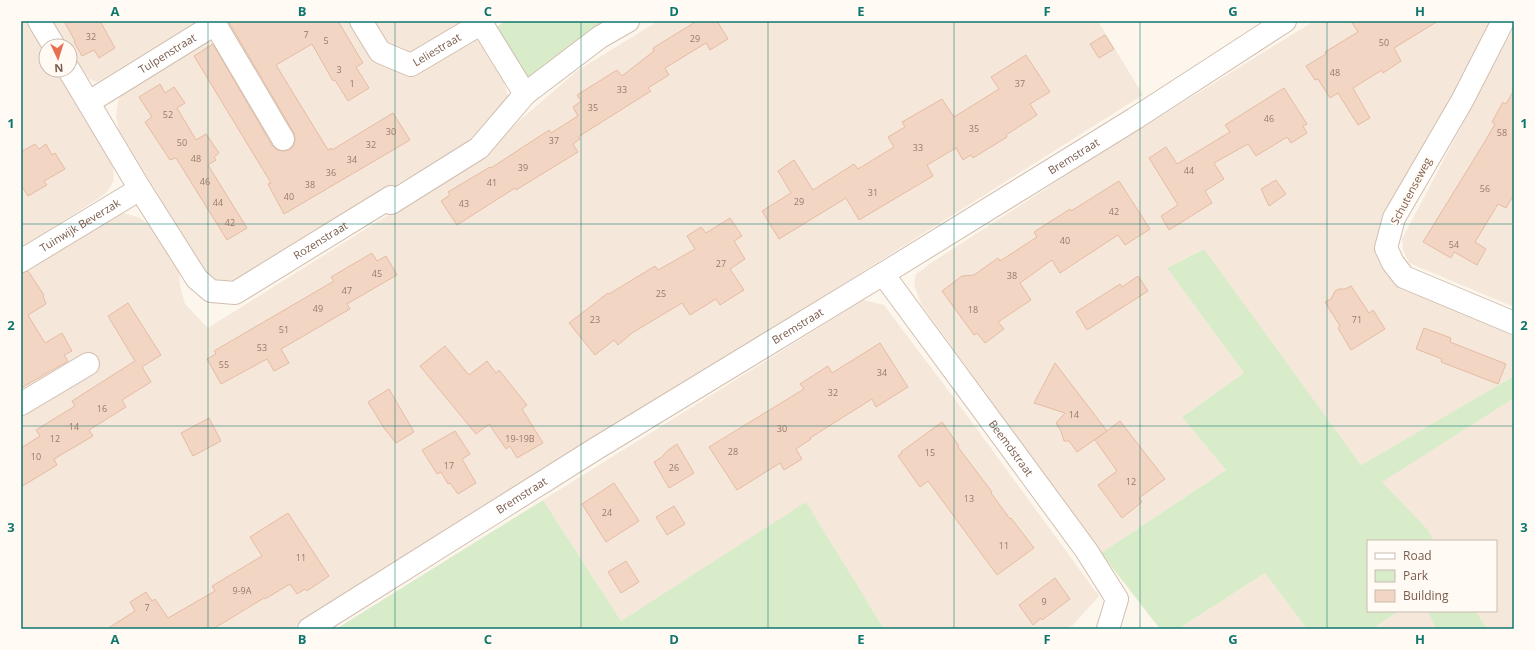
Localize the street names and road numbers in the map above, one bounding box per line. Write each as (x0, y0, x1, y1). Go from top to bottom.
street label: Leliestraat (410, 29, 464, 69)
street label: Tulpenstraat (135, 30, 199, 77)
street label: Bremstraat (1045, 134, 1102, 177)
street label: Schutenseweg (1387, 155, 1434, 227)
street label: Tuinwijk Beverzak (37, 195, 123, 255)
street label: Rozenstraat (290, 217, 350, 262)
street label: Bremstraat (769, 304, 826, 347)
street label: Beemdstraat (986, 417, 1037, 479)
street label: Bremstraat (493, 473, 550, 517)

